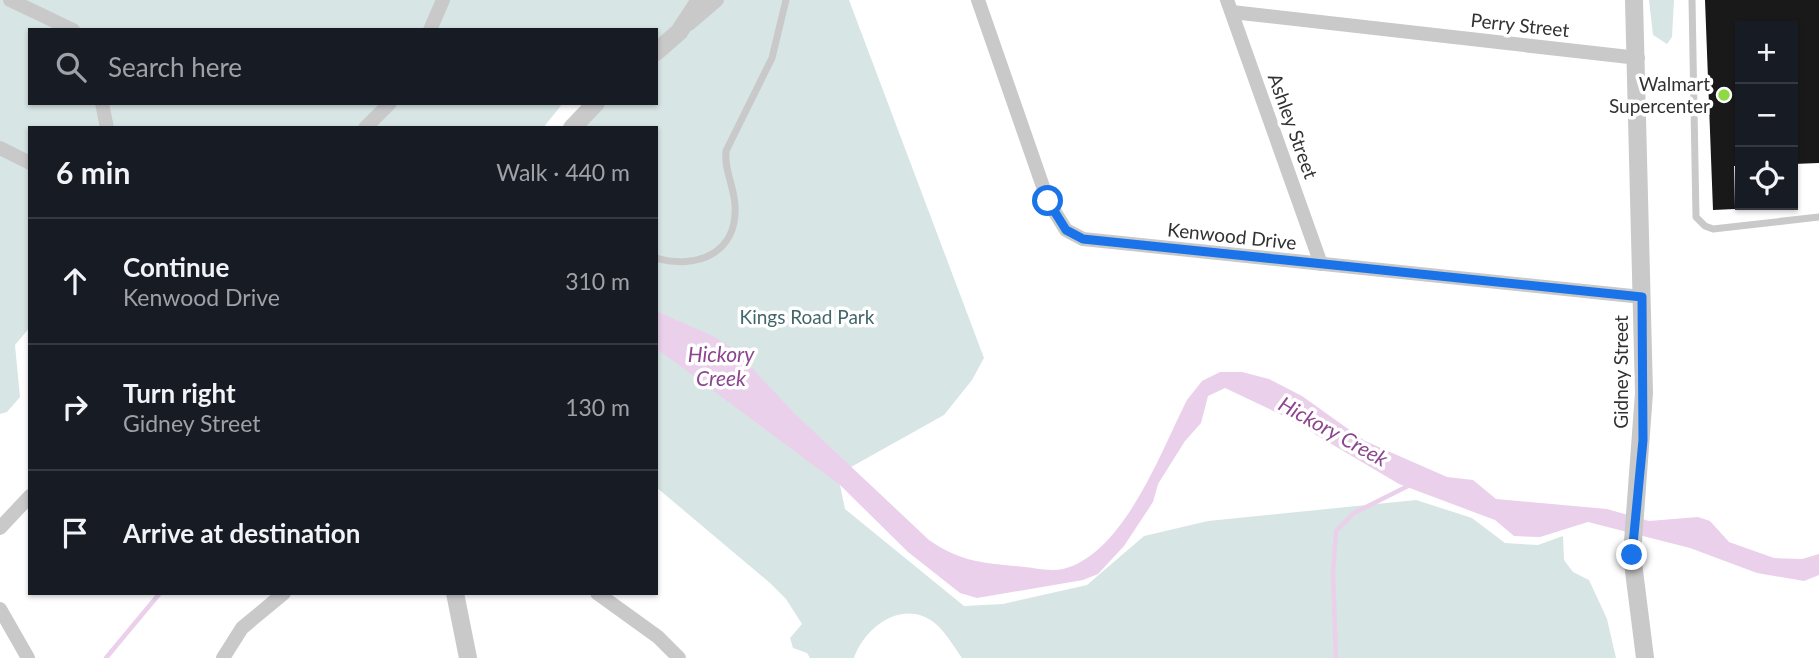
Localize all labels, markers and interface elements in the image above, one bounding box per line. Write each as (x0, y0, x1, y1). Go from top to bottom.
street label: Perry Street (1470, 8, 1571, 41)
map controls (1735, 21, 1798, 210)
button: + (1735, 21, 1798, 84)
search box (28, 28, 658, 105)
icon: search (52, 48, 90, 86)
text: Search here (108, 51, 242, 83)
street label: Ashley Street (1264, 70, 1323, 182)
place label: Walmart Supercenter (1609, 72, 1710, 117)
button: − (1735, 84, 1798, 147)
marker: Walmart Supercenter (1716, 87, 1732, 103)
button: locate (1735, 147, 1798, 210)
text: 6 min (56, 154, 130, 190)
text: Walk · 440 m (496, 158, 630, 186)
route start (1032, 185, 1063, 216)
street label: Kenwood Drive (1166, 217, 1298, 254)
text: Continue (123, 251, 229, 283)
icon: ahead (56, 262, 94, 300)
text: 310 m (565, 267, 630, 295)
text: Kenwood Drive (123, 283, 280, 311)
park label: Kings Road Park (740, 305, 875, 328)
street label: Gidney Street (1609, 315, 1632, 429)
water label: Hickory Creek (688, 341, 755, 390)
text: Turn right (123, 377, 236, 409)
icon: right (56, 388, 94, 426)
water label: Hickory Creek (1275, 390, 1394, 471)
text: 130 m (565, 393, 630, 421)
text: Gidney Street (123, 409, 261, 437)
icon: arrive (56, 514, 94, 552)
text: Arrive at destination (123, 517, 360, 549)
route end (1616, 539, 1647, 570)

